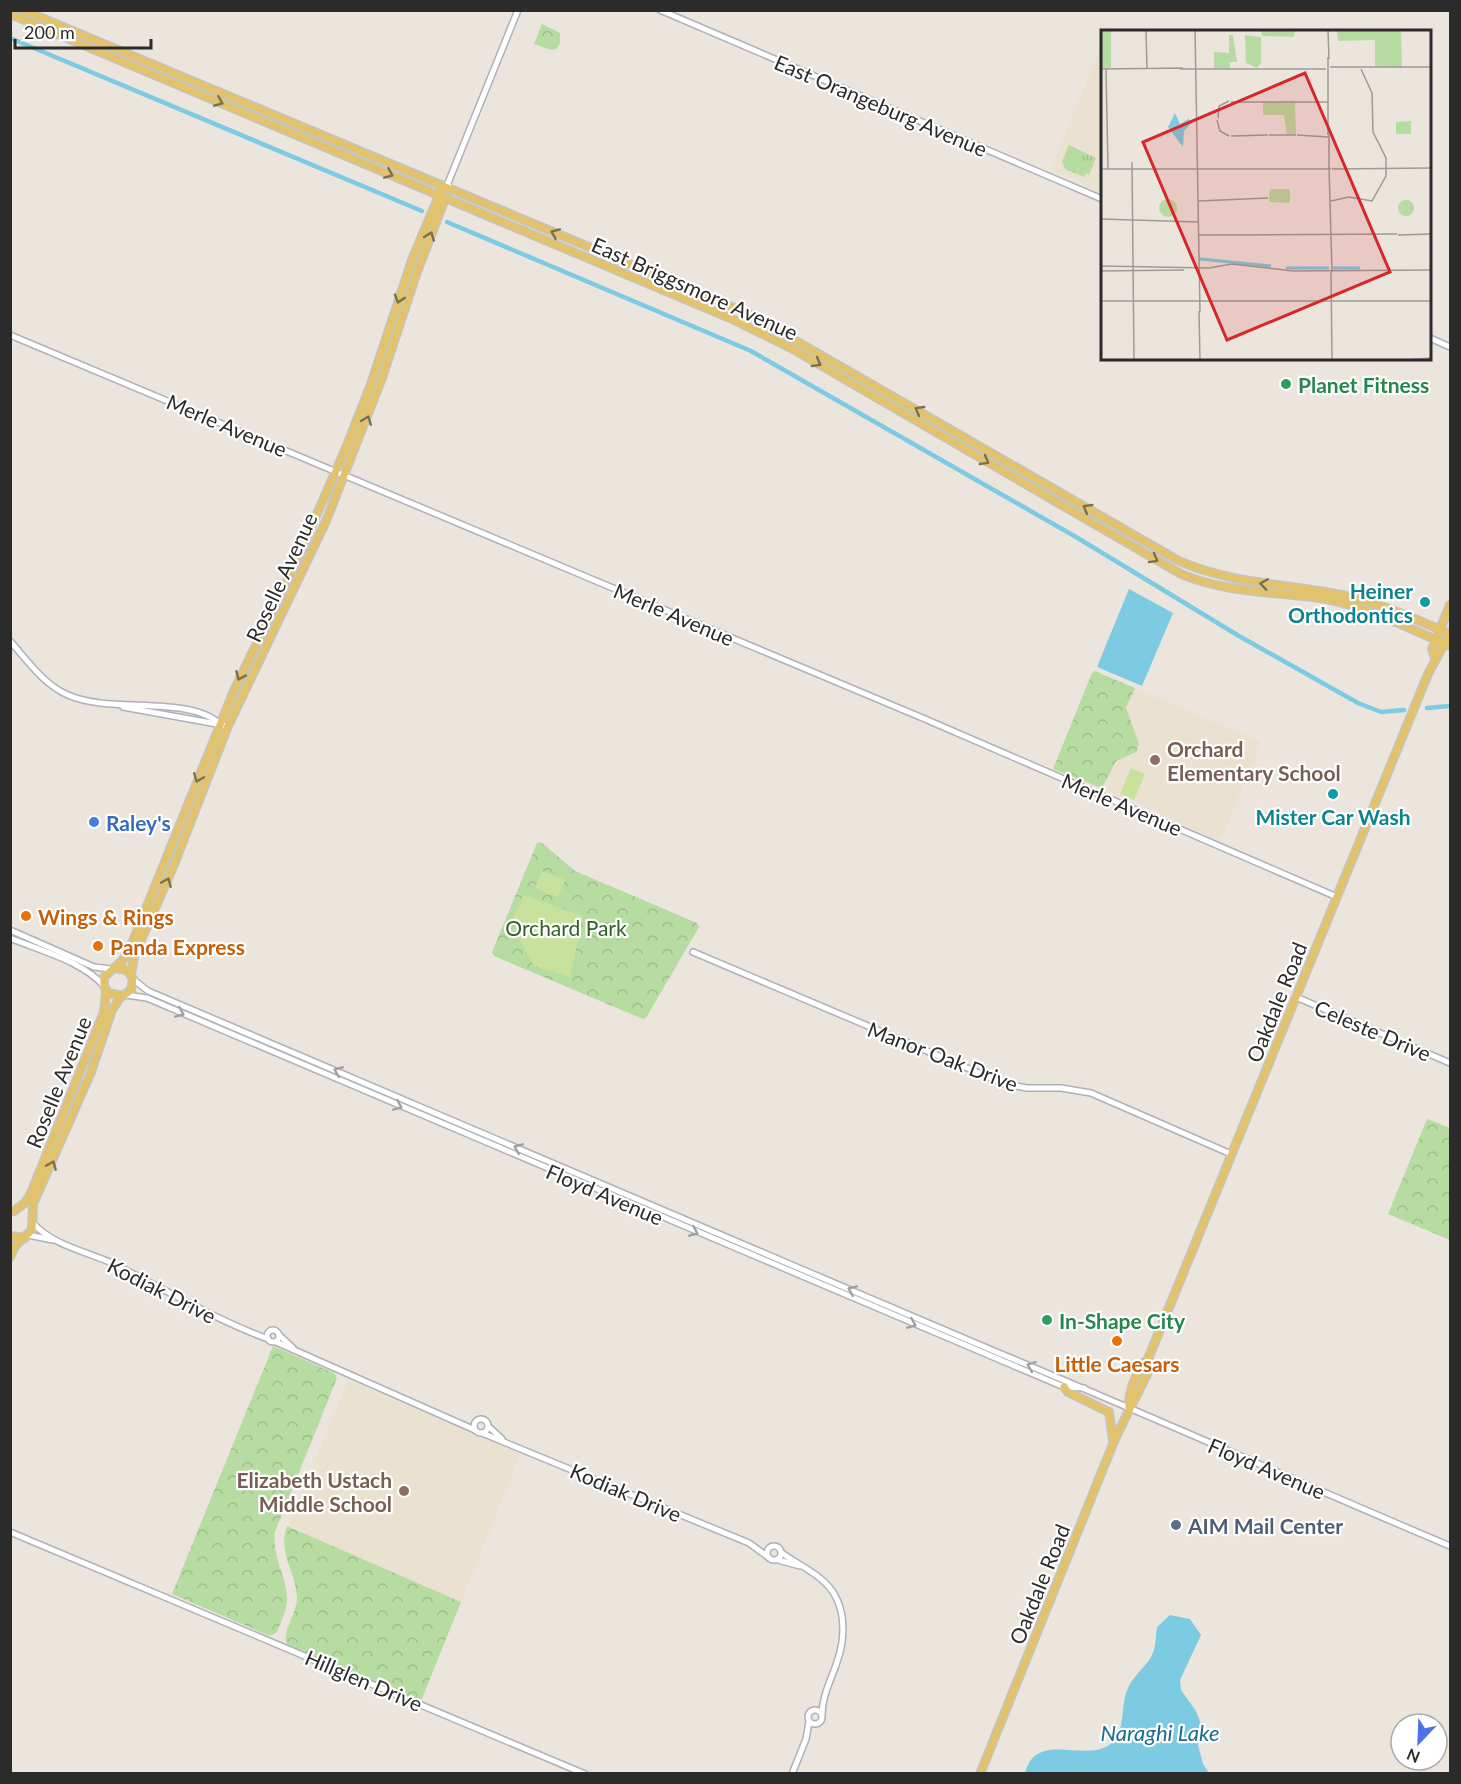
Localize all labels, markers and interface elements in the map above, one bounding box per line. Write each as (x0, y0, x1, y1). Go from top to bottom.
scale bar (15, 12, 152, 50)
text: 200 m (24, 21, 75, 43)
inset map (1101, 30, 1431, 360)
street label: East Orangeburg Avenue (771, 49, 991, 161)
one-way arrow (213, 95, 224, 107)
one-way arrow (382, 167, 393, 179)
one-way arrow (550, 228, 561, 240)
one-way arrow (423, 231, 436, 241)
street label: East Briggsmore Avenue (588, 231, 802, 345)
one-way arrow (394, 293, 406, 304)
one-way arrow (810, 356, 821, 367)
place label: Planet Fitness (1298, 372, 1429, 397)
marker: Planet Fitness (1279, 377, 1293, 391)
street label: Merle Avenue (163, 388, 291, 462)
one-way arrow (914, 405, 925, 417)
one-way arrow (360, 415, 372, 426)
one-way arrow (979, 454, 989, 465)
one-way arrow (1083, 504, 1093, 515)
street label: Roselle Avenue (240, 508, 322, 646)
one-way arrow (1147, 552, 1158, 563)
street label: Merle Avenue (610, 577, 738, 651)
place label: Heiner Orthodontics (1288, 578, 1413, 627)
one-way arrow (1259, 579, 1269, 591)
marker: Heiner Orthodontics (1418, 595, 1432, 609)
one-way arrow (236, 669, 248, 680)
place label: Orchard Elementary School (1167, 736, 1341, 785)
marker: Orchard Elementary School (1148, 753, 1162, 767)
street label: Merle Avenue (1058, 767, 1186, 841)
one-way arrow (193, 771, 205, 782)
marker: Mister Car Wash (1326, 787, 1340, 801)
place label: Mister Car Wash (1255, 804, 1411, 829)
place label: Raley's (106, 810, 171, 835)
marker: Raley's (87, 815, 101, 829)
one-way arrow (159, 877, 171, 888)
place label: Wings & Rings (38, 904, 174, 929)
marker: Wings & Rings (19, 909, 33, 923)
park label: Orchard Park (505, 915, 627, 940)
place label: Panda Express (110, 934, 245, 959)
street label: Oakdale Road (1241, 938, 1311, 1066)
marker: Panda Express (91, 939, 105, 953)
street label: Celeste Drive (1311, 994, 1435, 1066)
one-way arrow (174, 1006, 185, 1018)
street label: Roselle Avenue (20, 1013, 96, 1151)
street label: Manor Oak Drive (864, 1016, 1022, 1096)
one-way arrow (334, 1066, 345, 1078)
one-way arrow (392, 1099, 403, 1111)
one-way arrow (513, 1143, 524, 1155)
street label: Floyd Avenue (543, 1158, 667, 1230)
one-way arrow (45, 1160, 57, 1171)
one-way arrow (687, 1225, 698, 1237)
street label: Kodiak Drive (104, 1252, 220, 1328)
one-way arrow (847, 1285, 858, 1297)
place label: In-Shape City (1059, 1308, 1186, 1333)
marker: In-Shape City (1040, 1313, 1054, 1327)
one-way arrow (905, 1317, 916, 1329)
marker: Little Caesars (1110, 1334, 1124, 1348)
place label: Little Caesars (1054, 1351, 1180, 1376)
one-way arrow (1027, 1360, 1037, 1373)
street label: Floyd Avenue (1205, 1432, 1329, 1504)
street label: Kodiak Drive (567, 1457, 685, 1527)
place label: Elizabeth Ustach Middle School (237, 1467, 392, 1516)
marker: Elizabeth Ustach Middle School (397, 1484, 411, 1498)
place label: AIM Mail Center (1187, 1513, 1343, 1538)
marker: AIM Mail Center (1169, 1518, 1183, 1532)
street label: Oakdale Road (1004, 1520, 1074, 1648)
street label: Hillglen Drive (302, 1644, 426, 1716)
north arrow (1389, 1712, 1449, 1772)
water label: Naraghi Lake (1101, 1719, 1219, 1746)
text: N (1404, 1745, 1422, 1767)

